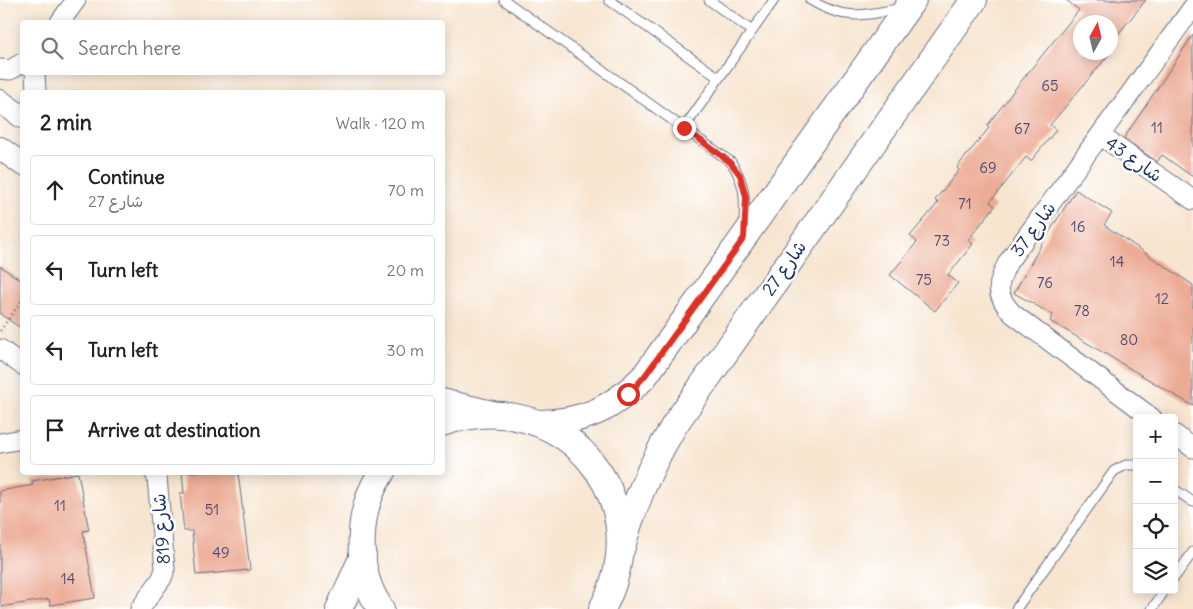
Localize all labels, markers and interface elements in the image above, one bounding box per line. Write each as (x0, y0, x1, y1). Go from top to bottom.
north arrow (1073, 15, 1118, 60)
search box (20, 20, 445, 75)
icon: search (38, 34, 66, 62)
text: Search here (78, 36, 181, 60)
house number: 65 (1041, 76, 1059, 95)
text: 2 min (40, 109, 92, 136)
text: Walk · 120 m (335, 113, 425, 133)
route end (673, 117, 696, 140)
house number: 11 (1151, 118, 1163, 137)
house number: 67 (1014, 119, 1030, 138)
street label: شارع 43 (1101, 131, 1167, 188)
house number: 69 (979, 158, 997, 177)
text: Continue (88, 165, 165, 189)
icon: ahead (41, 176, 69, 204)
text: 70 m (388, 180, 424, 200)
text: شارع 27 (88, 191, 143, 211)
house number: 71 (958, 194, 972, 213)
street label: شارع 37 (1005, 197, 1061, 262)
house number: 16 (1071, 217, 1085, 236)
house number: 73 (934, 231, 950, 250)
street label: شارع 27 (757, 236, 812, 301)
house number: 14 (1110, 252, 1125, 271)
icon: left (41, 256, 69, 284)
text: Turn left (88, 258, 158, 282)
text: 20 m (387, 260, 424, 280)
house number: 75 (916, 270, 932, 289)
house number: 76 (1037, 273, 1053, 292)
house number: 12 (1155, 289, 1169, 308)
house number: 78 (1074, 301, 1090, 320)
house number: 80 (1120, 330, 1138, 349)
icon: left (41, 336, 69, 364)
text: Turn left (88, 338, 158, 362)
text: 30 m (387, 340, 424, 360)
route start (617, 383, 640, 406)
map controls (1133, 414, 1178, 594)
button: + (1133, 414, 1178, 459)
icon: arrive (41, 416, 69, 444)
text: Arrive at destination (88, 418, 261, 442)
button: − (1133, 459, 1178, 504)
street label: شارع 819 (147, 493, 176, 565)
house number: 11 (54, 496, 66, 515)
house number: 51 (205, 500, 219, 519)
button: locate (1133, 504, 1178, 549)
house number: 49 (212, 543, 230, 562)
button: layers (1133, 549, 1178, 594)
house number: 14 (61, 569, 76, 588)

